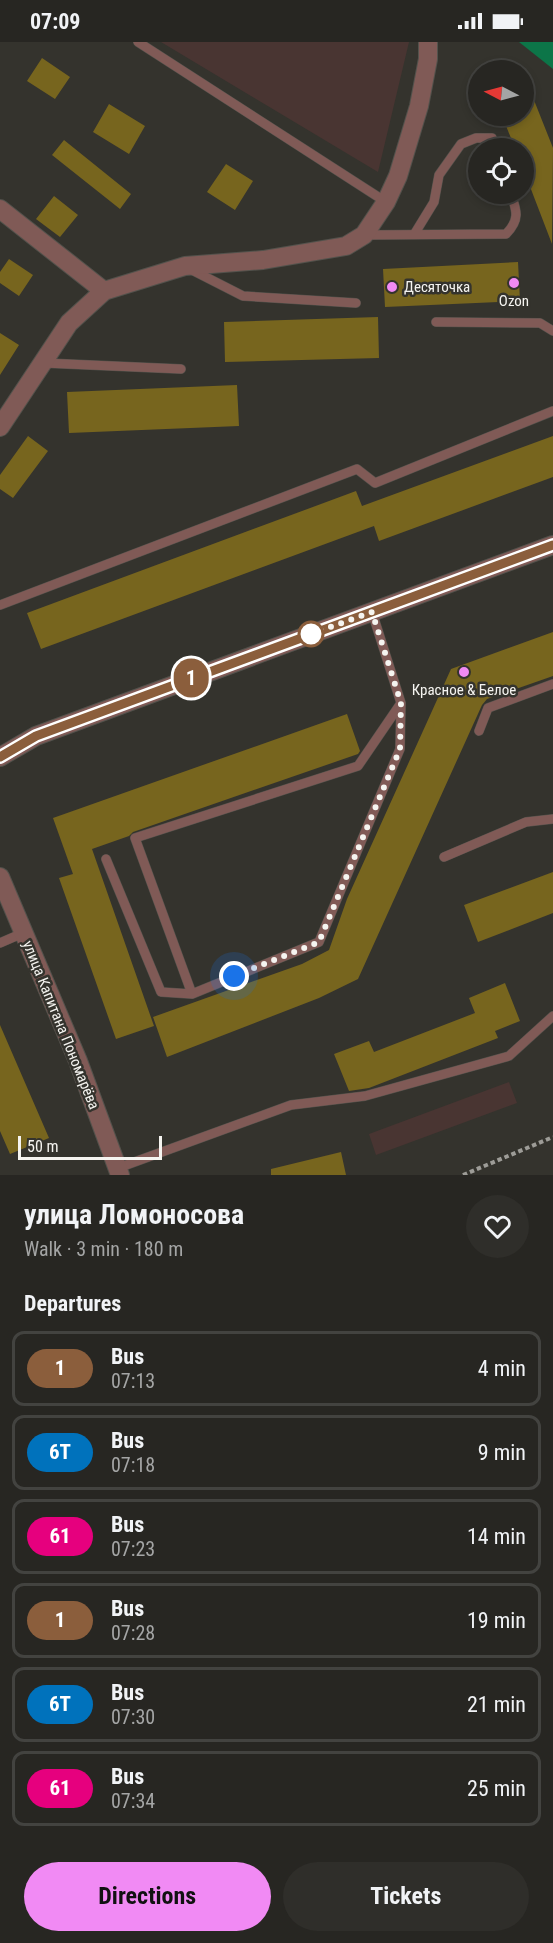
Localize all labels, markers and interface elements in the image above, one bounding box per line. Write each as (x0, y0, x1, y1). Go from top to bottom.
text: 07:09 (30, 9, 81, 34)
north arrow (468, 60, 534, 126)
map controls (468, 60, 534, 204)
button: locate (468, 138, 534, 204)
marker: Ozon (507, 276, 521, 290)
place label: Десяточка (404, 278, 470, 296)
marker: Десяточка (385, 280, 399, 294)
place label: Ozon (499, 292, 529, 310)
unlabelled marker (298, 621, 324, 647)
line badge: 1 (172, 658, 210, 698)
marker: Красное & Белое (457, 665, 471, 679)
text: 1 (186, 666, 196, 690)
place label: Красное & Белое (412, 681, 516, 699)
street label: улица Капитана Пономарёва (19, 938, 103, 1112)
your location (219, 961, 249, 991)
scale bar (18, 1133, 162, 1160)
text: 50 m (27, 1137, 59, 1156)
button: heart (466, 1195, 529, 1258)
text: улица Ломоносова (24, 1198, 244, 1231)
text: Walk · 3 min · 180 m (24, 1237, 183, 1261)
text: Departures (24, 1291, 121, 1316)
text: Bus (111, 1344, 144, 1369)
text: 1 (55, 1356, 65, 1380)
text: 4 min (478, 1356, 526, 1381)
text: 07:13 (111, 1369, 155, 1393)
text: Bus (111, 1428, 144, 1453)
text: 6Т (49, 1440, 71, 1464)
text: 9 min (478, 1440, 526, 1465)
text: 07:18 (111, 1453, 155, 1477)
text: Bus (111, 1512, 144, 1537)
text: 61 (49, 1524, 71, 1548)
text: 14 min (467, 1524, 526, 1549)
text: 07:23 (111, 1537, 155, 1561)
text: Bus (111, 1596, 144, 1621)
text: 1 (55, 1608, 65, 1632)
text: 19 min (467, 1608, 526, 1633)
text: 07:28 (111, 1621, 155, 1645)
text: Bus (111, 1680, 144, 1705)
text: 6Т (49, 1692, 71, 1716)
text: 21 min (467, 1692, 526, 1717)
text: 07:30 (111, 1705, 155, 1729)
text: Bus (111, 1764, 144, 1789)
text: 61 (49, 1776, 71, 1800)
text: 25 min (467, 1776, 526, 1801)
text: 07:34 (111, 1789, 155, 1813)
button: Directions (24, 1862, 271, 1931)
button: Tickets (283, 1862, 529, 1931)

